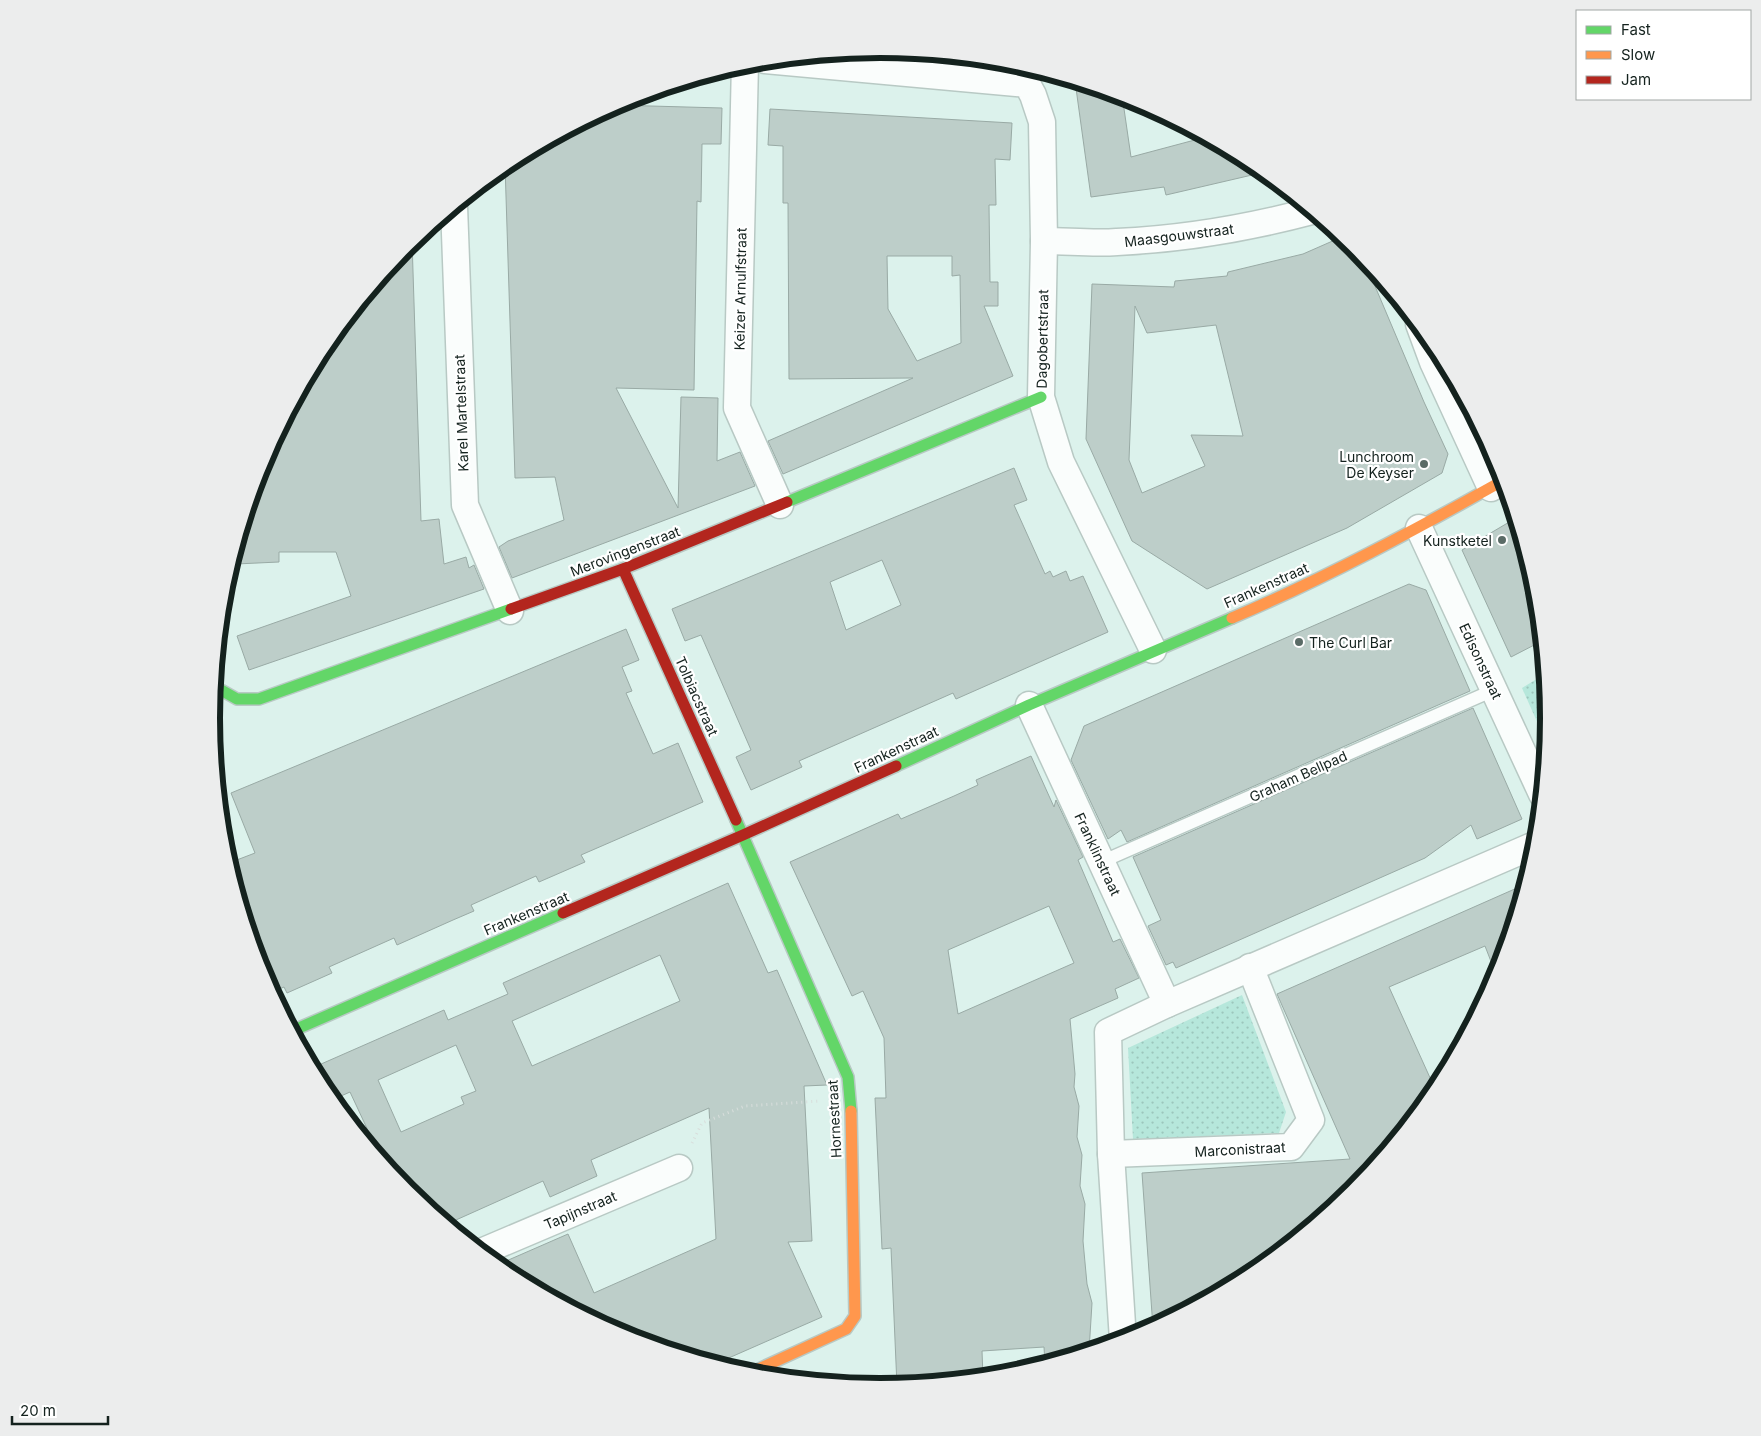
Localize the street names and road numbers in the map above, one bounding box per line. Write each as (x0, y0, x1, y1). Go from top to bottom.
street label: Maasgouwstraat (1123, 220, 1235, 250)
street label: Keizer Arnulfstraat (730, 227, 750, 351)
street label: Dagobertstraat (1033, 289, 1051, 389)
street label: Karel Martelstraat (450, 354, 472, 472)
street label: Merovingenstraat (568, 522, 683, 580)
street label: Frankenstraat (1221, 559, 1311, 611)
street label: Edisonstraat (1456, 620, 1506, 702)
street label: Tolbiacstraat (672, 654, 722, 739)
street label: Frankenstraat (851, 722, 941, 776)
street label: Graham Bellpad (1247, 747, 1349, 805)
street label: Franklinstraat (1071, 810, 1125, 899)
street label: Frankenstraat (481, 887, 571, 939)
street label: Hornestraat (823, 1079, 845, 1159)
street label: Marconistraat (1194, 1138, 1286, 1160)
street label: Tapijnstraat (541, 1187, 619, 1233)

